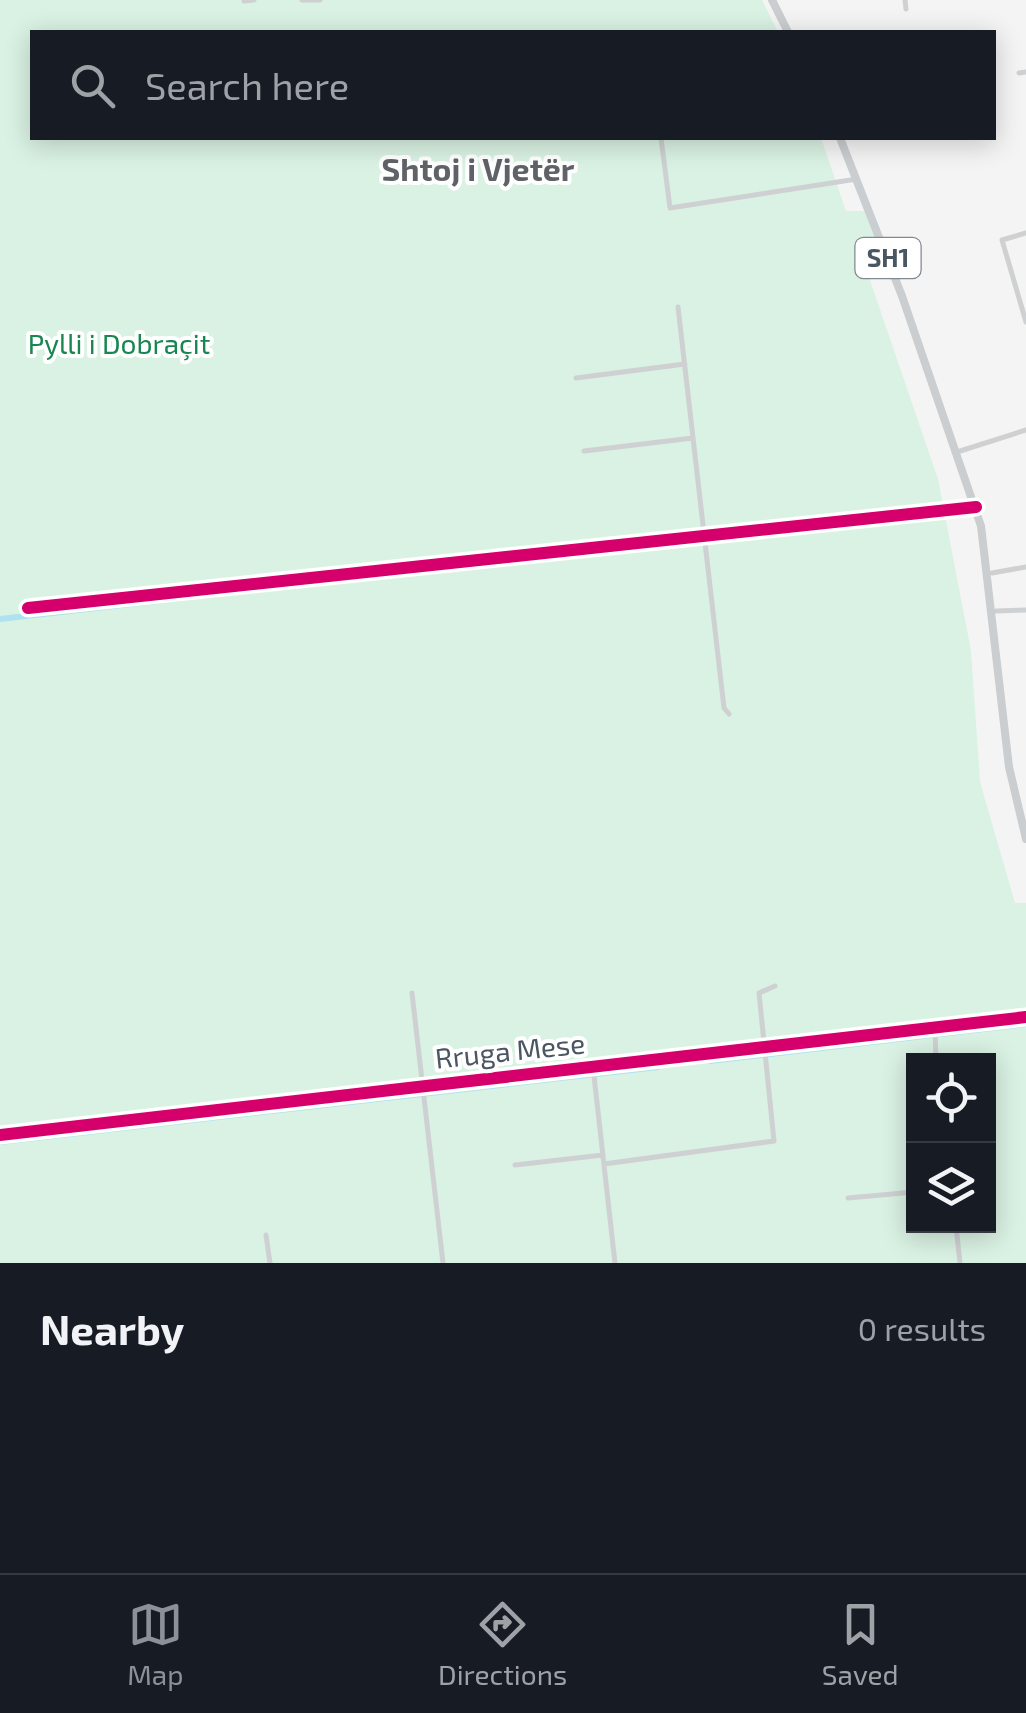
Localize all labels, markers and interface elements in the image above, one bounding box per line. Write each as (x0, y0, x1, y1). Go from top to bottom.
search box (30, 30, 996, 140)
icon: search (65, 58, 120, 113)
text: Search here (145, 62, 349, 108)
district label: Shtoj i Vjetër (382, 149, 575, 187)
road number: SH1 (856, 238, 920, 278)
park label: Pylli i Dobraçit (28, 326, 210, 361)
street label: Rruga Mese (433, 1025, 586, 1075)
map controls (906, 1053, 996, 1233)
button: locate (906, 1053, 996, 1143)
button: layers (906, 1143, 996, 1233)
text: Nearby (40, 1303, 184, 1353)
text: 0 results (858, 1309, 986, 1347)
tab: Map (127, 1597, 183, 1691)
tab: Directions (438, 1597, 567, 1691)
tab: Saved (822, 1597, 899, 1691)

